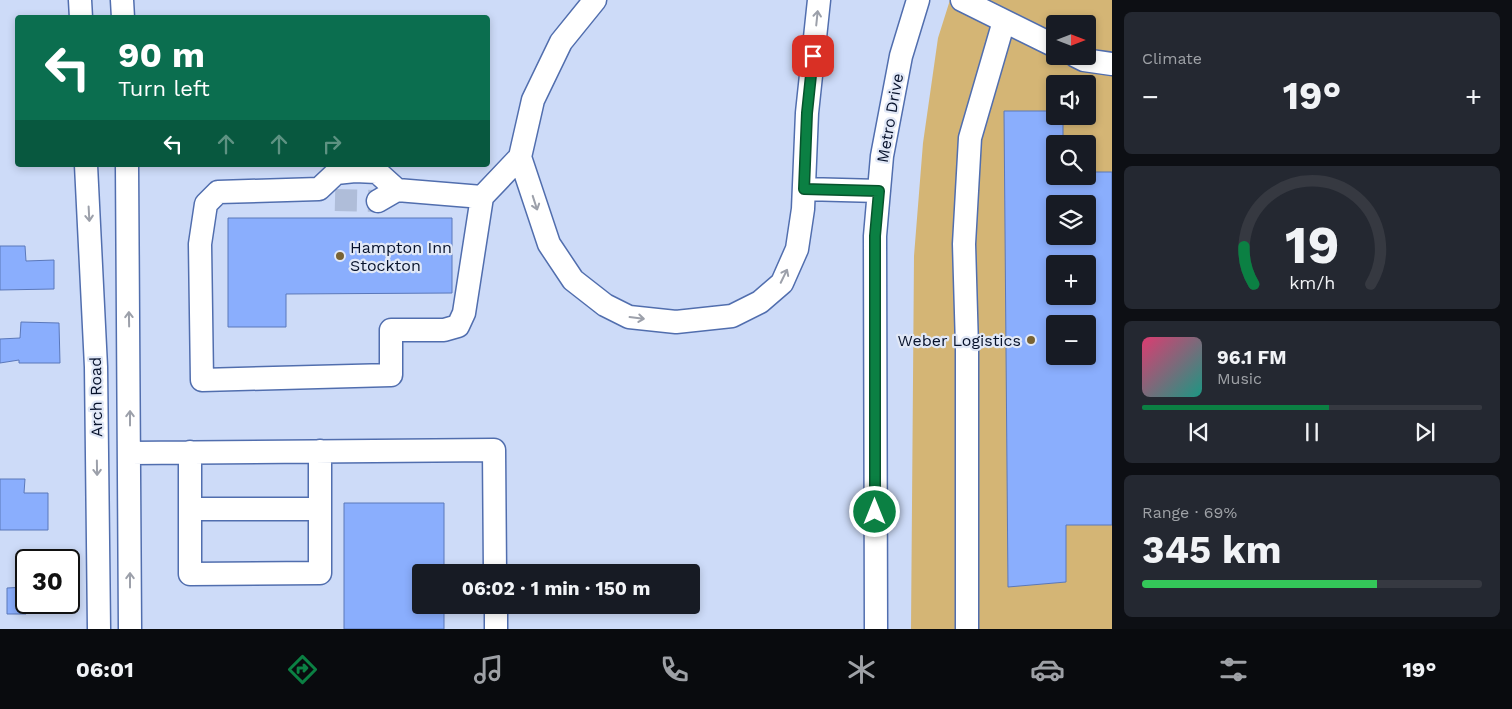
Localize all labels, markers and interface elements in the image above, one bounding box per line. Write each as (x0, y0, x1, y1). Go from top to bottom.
one-way arrow (812, 10, 822, 26)
north arrow (1046, 15, 1096, 65)
map controls (1046, 15, 1096, 365)
text: 90 m (118, 34, 205, 76)
icon: left (35, 35, 100, 100)
pin (792, 35, 834, 77)
icon: arrive (799, 42, 827, 70)
text: Climate (1142, 49, 1202, 68)
street label: Metro Drive (873, 72, 907, 164)
text: 19° (1283, 74, 1341, 118)
button: sound (1046, 75, 1096, 125)
text: Turn left (118, 76, 210, 101)
text: − (1142, 80, 1159, 113)
text: + (1465, 80, 1482, 113)
icon: left (159, 130, 187, 158)
icon: ahead (212, 130, 240, 158)
icon: ahead (265, 130, 293, 158)
icon: right (318, 130, 346, 158)
button: search (1046, 135, 1096, 185)
one-way arrow (531, 194, 541, 210)
button: layers (1046, 195, 1096, 245)
one-way arrow (84, 205, 93, 221)
text: 19 (1285, 215, 1339, 276)
place label: Hampton Inn Stockton (350, 238, 452, 275)
marker: Hampton Inn Stockton (334, 250, 346, 262)
button: + (1046, 255, 1096, 305)
one-way arrow (780, 269, 789, 284)
text: km/h (1289, 272, 1335, 293)
one-way arrow (124, 311, 134, 327)
one-way arrow (629, 313, 645, 323)
button: − (1046, 315, 1096, 365)
place label: Weber Logistics (898, 331, 1021, 350)
marker: Weber Logistics (1025, 334, 1037, 346)
text: 96.1 FM (1217, 346, 1287, 369)
street label: Arch Road (86, 357, 106, 437)
text: Music (1217, 369, 1262, 388)
one-way arrow (125, 410, 135, 426)
icon: previous (1185, 418, 1213, 446)
icon: pause (1298, 418, 1326, 446)
icon: next (1411, 418, 1439, 446)
one-way arrow (92, 460, 102, 476)
position arrow (848, 485, 900, 537)
text: Range · 69% (1142, 503, 1237, 522)
text: 345 km (1142, 528, 1282, 572)
speed limit sign: 30 (15, 549, 80, 614)
one-way arrow (125, 573, 135, 589)
text: 06:02 · 1 min · 150 m (462, 577, 650, 600)
icon: directions (285, 652, 320, 687)
icon: music (471, 652, 506, 687)
icon: phone (657, 652, 692, 687)
icon: climate (844, 652, 879, 687)
icon: car (1030, 652, 1065, 687)
icon: filters (1216, 652, 1251, 687)
text: 06:01 (76, 657, 134, 682)
text: 19° (1402, 657, 1436, 682)

